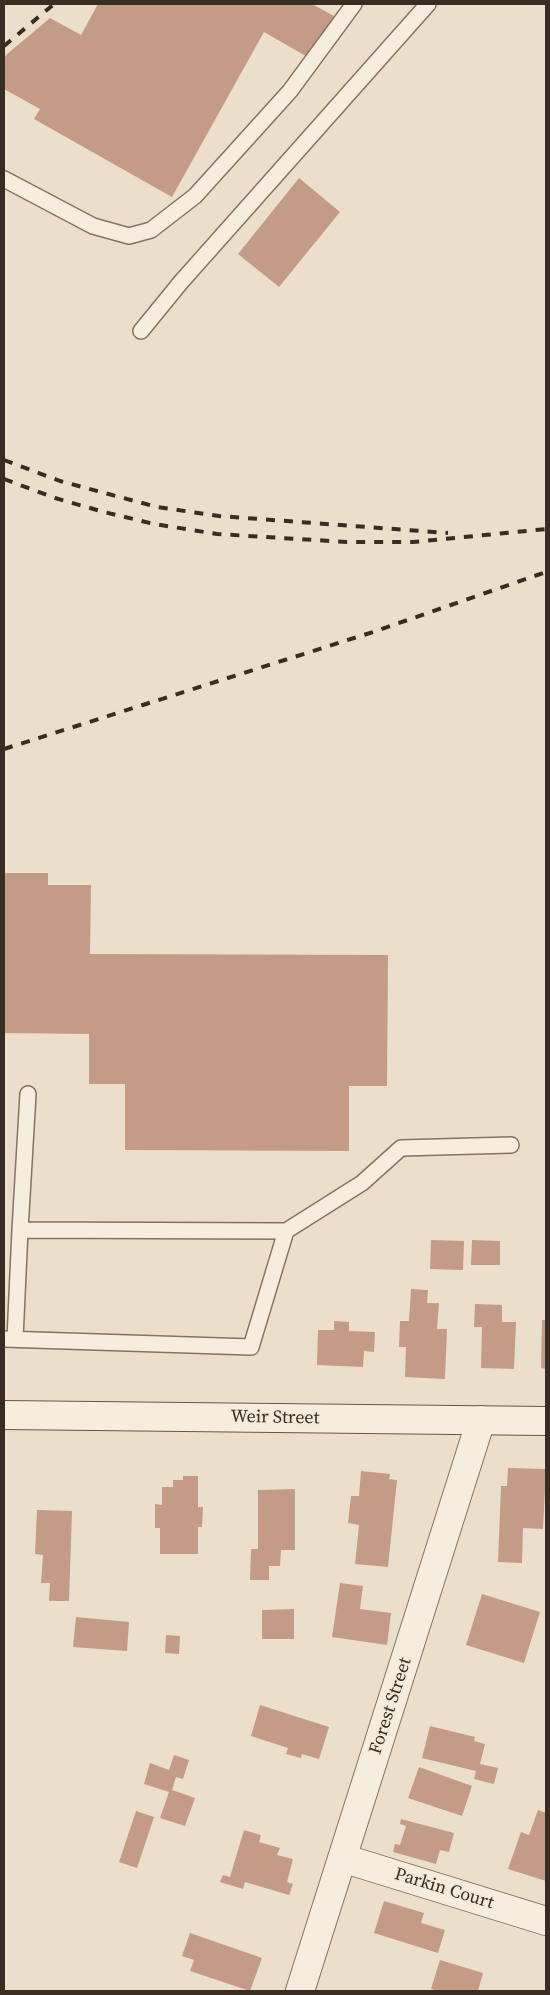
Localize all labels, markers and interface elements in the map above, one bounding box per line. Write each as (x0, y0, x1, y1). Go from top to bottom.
street label: Weir Street (230, 1406, 320, 1430)
street label: Forest Street (365, 1655, 417, 1757)
street label: Parkin Court (392, 1864, 496, 1914)

